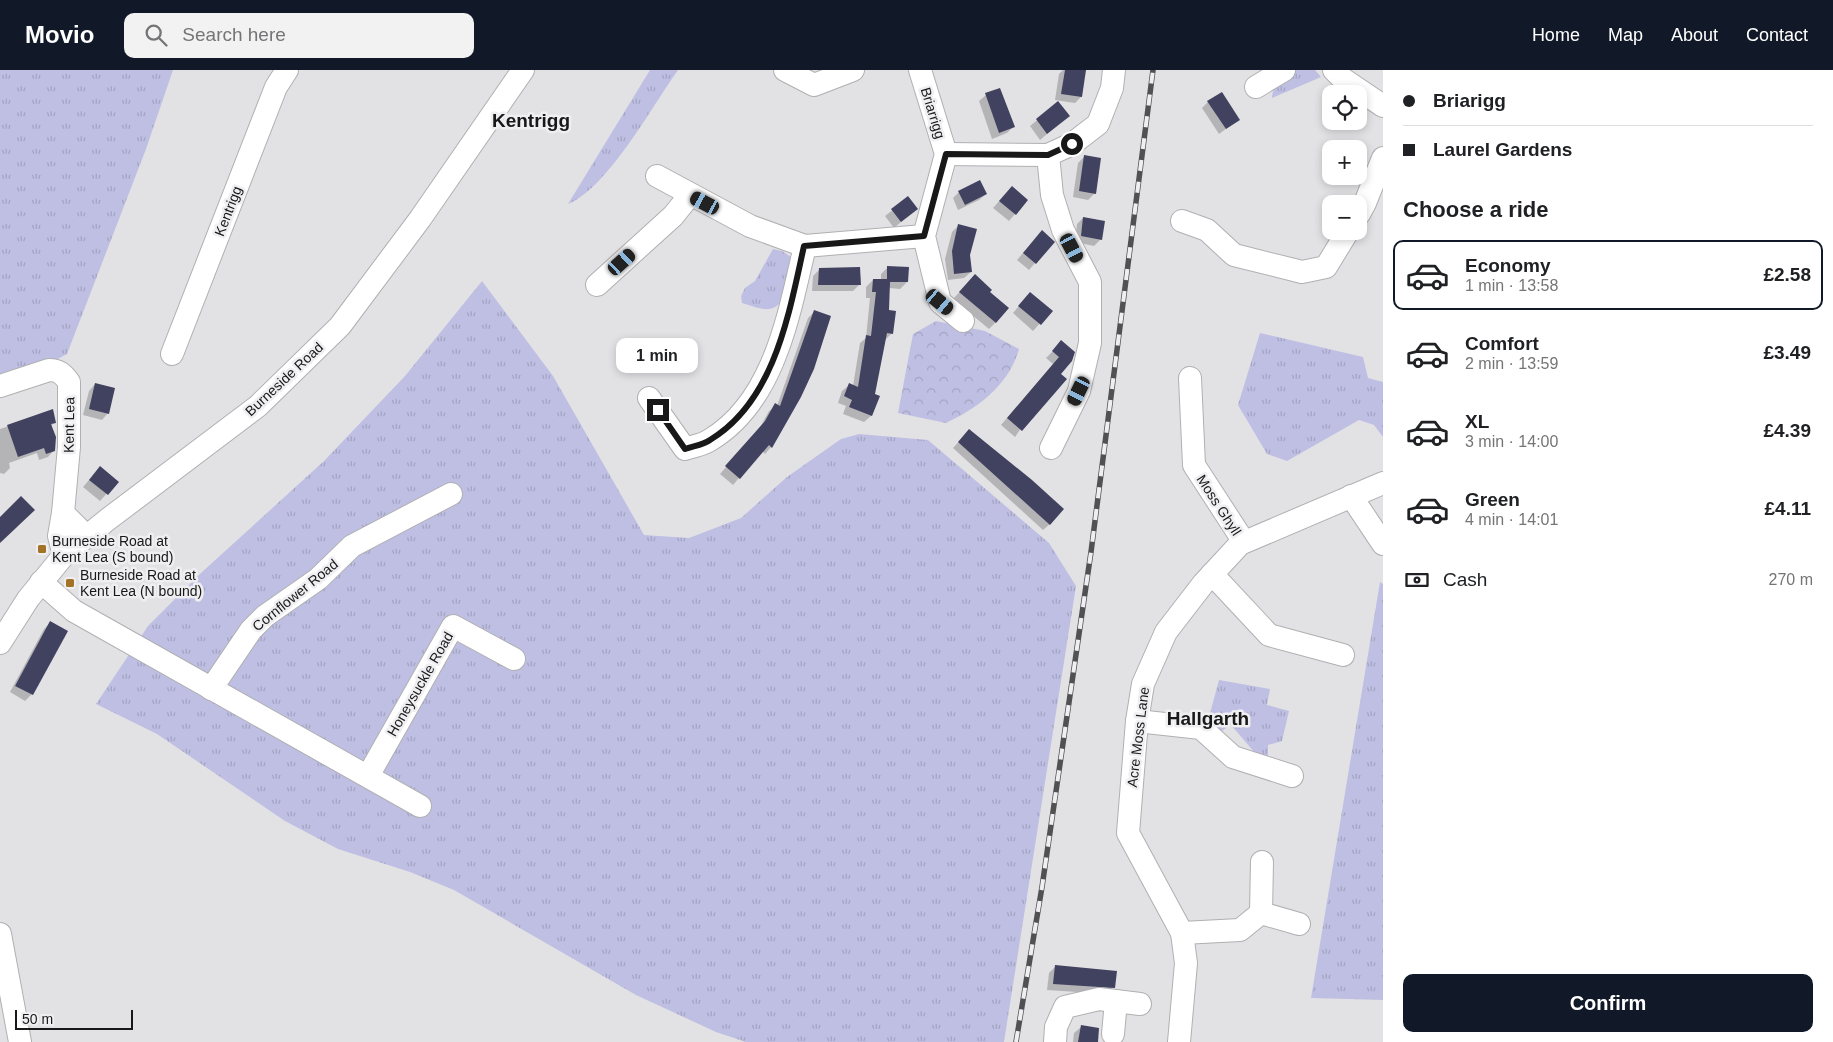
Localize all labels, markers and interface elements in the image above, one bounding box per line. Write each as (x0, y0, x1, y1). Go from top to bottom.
search box (124, 13, 474, 58)
text: Movio (25, 21, 94, 48)
icon: search (142, 21, 170, 49)
text: Search here (182, 24, 286, 45)
text: Home (1532, 25, 1580, 45)
text: Map (1608, 25, 1643, 45)
text: About (1671, 25, 1718, 45)
text: Contact (1746, 25, 1808, 45)
street label: Briarrigg (918, 85, 948, 141)
map controls (1322, 85, 1367, 240)
button: locate (1322, 85, 1367, 130)
text: Briarigg (1433, 90, 1506, 111)
district label: Kentrigg (492, 110, 570, 131)
route start (1061, 133, 1083, 155)
text: Laurel Gardens (1433, 139, 1572, 160)
button: + (1322, 140, 1367, 185)
street label: Kentrigg (211, 184, 245, 238)
car (688, 189, 721, 217)
button: − (1322, 195, 1367, 240)
text: Choose a ride (1403, 197, 1548, 222)
car (1058, 231, 1085, 265)
car (605, 246, 638, 278)
icon: car (1405, 253, 1450, 298)
text: Economy (1465, 255, 1551, 276)
text: £2.58 (1763, 264, 1811, 285)
text: 1 min · 13:58 (1465, 277, 1558, 294)
car (923, 287, 956, 317)
icon: car (1405, 331, 1450, 376)
text: Comfort (1465, 333, 1539, 354)
callout: 1 min (617, 338, 699, 372)
street label: Burneside Road (242, 339, 326, 419)
text: £3.49 (1763, 342, 1811, 363)
text: 1 min (636, 347, 678, 364)
text: 2 min · 13:59 (1465, 355, 1558, 372)
car (1065, 374, 1092, 408)
street label: Kent Lea (61, 397, 77, 453)
route end (647, 399, 669, 421)
icon: car (1405, 409, 1450, 454)
text: XL (1465, 411, 1489, 432)
text: £4.39 (1763, 420, 1811, 441)
text: 3 min · 14:00 (1465, 433, 1558, 450)
street label: Moss Ghyll (1193, 472, 1245, 538)
icon: car (1405, 487, 1450, 532)
text: Green (1465, 489, 1520, 510)
text: £4.11 (1765, 498, 1811, 519)
text: 4 min · 14:01 (1465, 511, 1558, 528)
place label: Burneside Road at Kent Lea (S bound) (52, 533, 173, 565)
marker: Burneside Road at Kent Lea (S bound) (36, 543, 48, 555)
street label: Cornflower Road (249, 556, 341, 634)
icon: cash (1403, 566, 1431, 594)
place label: Burneside Road at Kent Lea (N bound) (80, 567, 202, 599)
text: Cash (1443, 569, 1487, 590)
text: 270 m (1769, 571, 1813, 588)
marker: Burneside Road at Kent Lea (N bound) (64, 577, 76, 589)
street label: Honeysuckle Road (384, 629, 456, 739)
street label: Acre Moss Lane (1124, 686, 1152, 788)
district label: Hallgarth (1167, 708, 1249, 729)
button: Confirm (1403, 974, 1813, 1032)
scale bar (15, 1007, 132, 1030)
text: 50 m (22, 1011, 53, 1027)

